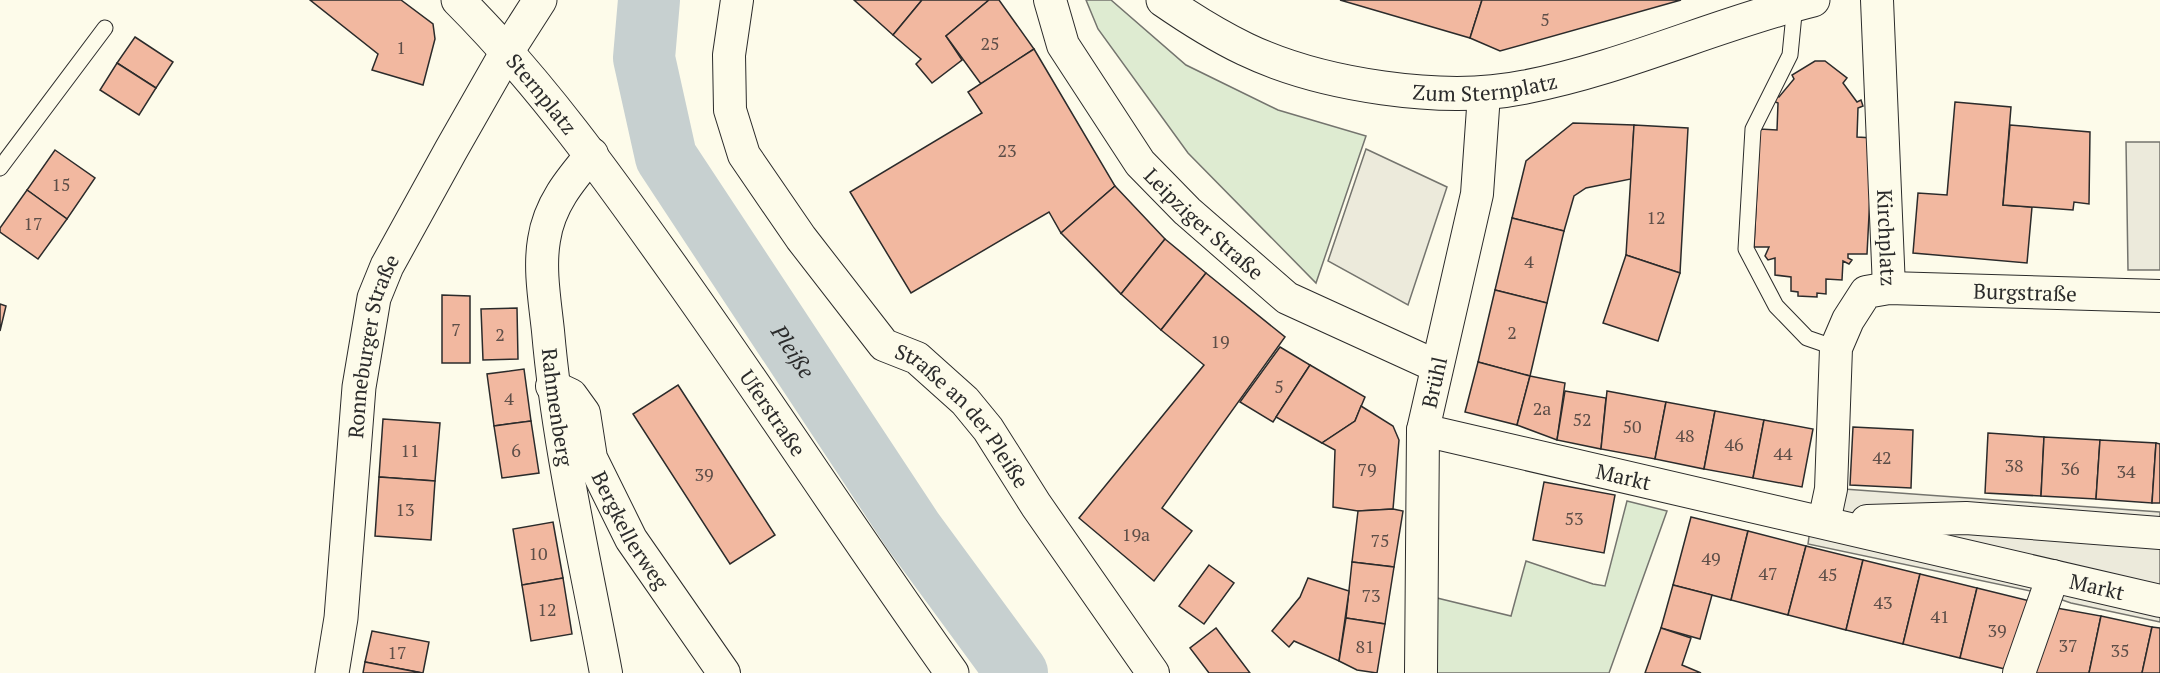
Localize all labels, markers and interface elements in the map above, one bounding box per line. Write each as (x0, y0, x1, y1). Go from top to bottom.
house number: 5 (1540, 7, 1550, 31)
house number: 25 (980, 31, 1000, 55)
house number: 1 (396, 35, 406, 59)
street label: Sternplatz (500, 47, 584, 140)
street label: Zum Sternplatz (1412, 66, 1560, 107)
house number: 23 (997, 138, 1017, 162)
street label: Leipziger Straße (1138, 162, 1270, 286)
house number: 15 (51, 172, 71, 196)
street label: Kirchplatz (1871, 189, 1903, 287)
house number: 12 (1646, 205, 1666, 229)
house number: 17 (23, 211, 43, 235)
street label: Ronneburger Straße (341, 249, 405, 440)
house number: 4 (1524, 249, 1534, 273)
street label: Burgstraße (1973, 276, 2077, 308)
house number: 7 (451, 317, 461, 341)
water label: Pleiße (765, 318, 822, 383)
house number: 2 (1507, 320, 1517, 344)
house number: 2 (495, 322, 505, 346)
house number: 19 (1210, 329, 1230, 353)
street label: Straße an der Pleiße (891, 337, 1036, 493)
street label: Rahmenberg (536, 347, 580, 469)
street label: Brühl (1415, 354, 1453, 411)
street label: Uferstraße (734, 364, 813, 462)
house number: 5 (1274, 374, 1284, 398)
house number: 4 (504, 386, 514, 410)
house number: 2a (1533, 396, 1551, 420)
house number: 52 (1572, 407, 1592, 431)
house number: 50 (1622, 414, 1642, 438)
house number: 48 (1675, 423, 1695, 447)
house number: 46 (1724, 432, 1744, 456)
house number: 11 (400, 438, 420, 462)
house number: 6 (511, 438, 521, 462)
house number: 44 (1773, 441, 1793, 465)
house number: 42 (1872, 445, 1892, 469)
house number: 38 (2004, 453, 2024, 477)
house number: 36 (2060, 456, 2080, 480)
house number: 79 (1357, 457, 1377, 481)
street label: Markt (1593, 457, 1654, 497)
house number: 34 (2116, 459, 2136, 483)
house number: 39 (694, 462, 714, 486)
street label: Bergkellerweg (586, 466, 676, 595)
house number: 13 (395, 497, 415, 521)
house number: 53 (1564, 506, 1584, 530)
house number: 19a (1122, 522, 1150, 546)
house number: 75 (1370, 528, 1390, 552)
house number: 10 (528, 541, 548, 565)
house number: 49 (1701, 546, 1721, 570)
house number: 47 (1758, 561, 1778, 585)
house number: 45 (1818, 562, 1838, 586)
street label: Markt (2067, 566, 2128, 606)
house number: 73 (1361, 583, 1381, 607)
house number: 43 (1873, 590, 1893, 614)
house number: 12 (537, 597, 557, 621)
house number: 41 (1930, 604, 1950, 628)
house number: 39 (1987, 618, 2007, 642)
house number: 37 (2058, 633, 2078, 657)
house number: 81 (1355, 634, 1375, 658)
house number: 35 (2110, 638, 2130, 662)
house number: 17 (387, 640, 407, 664)

